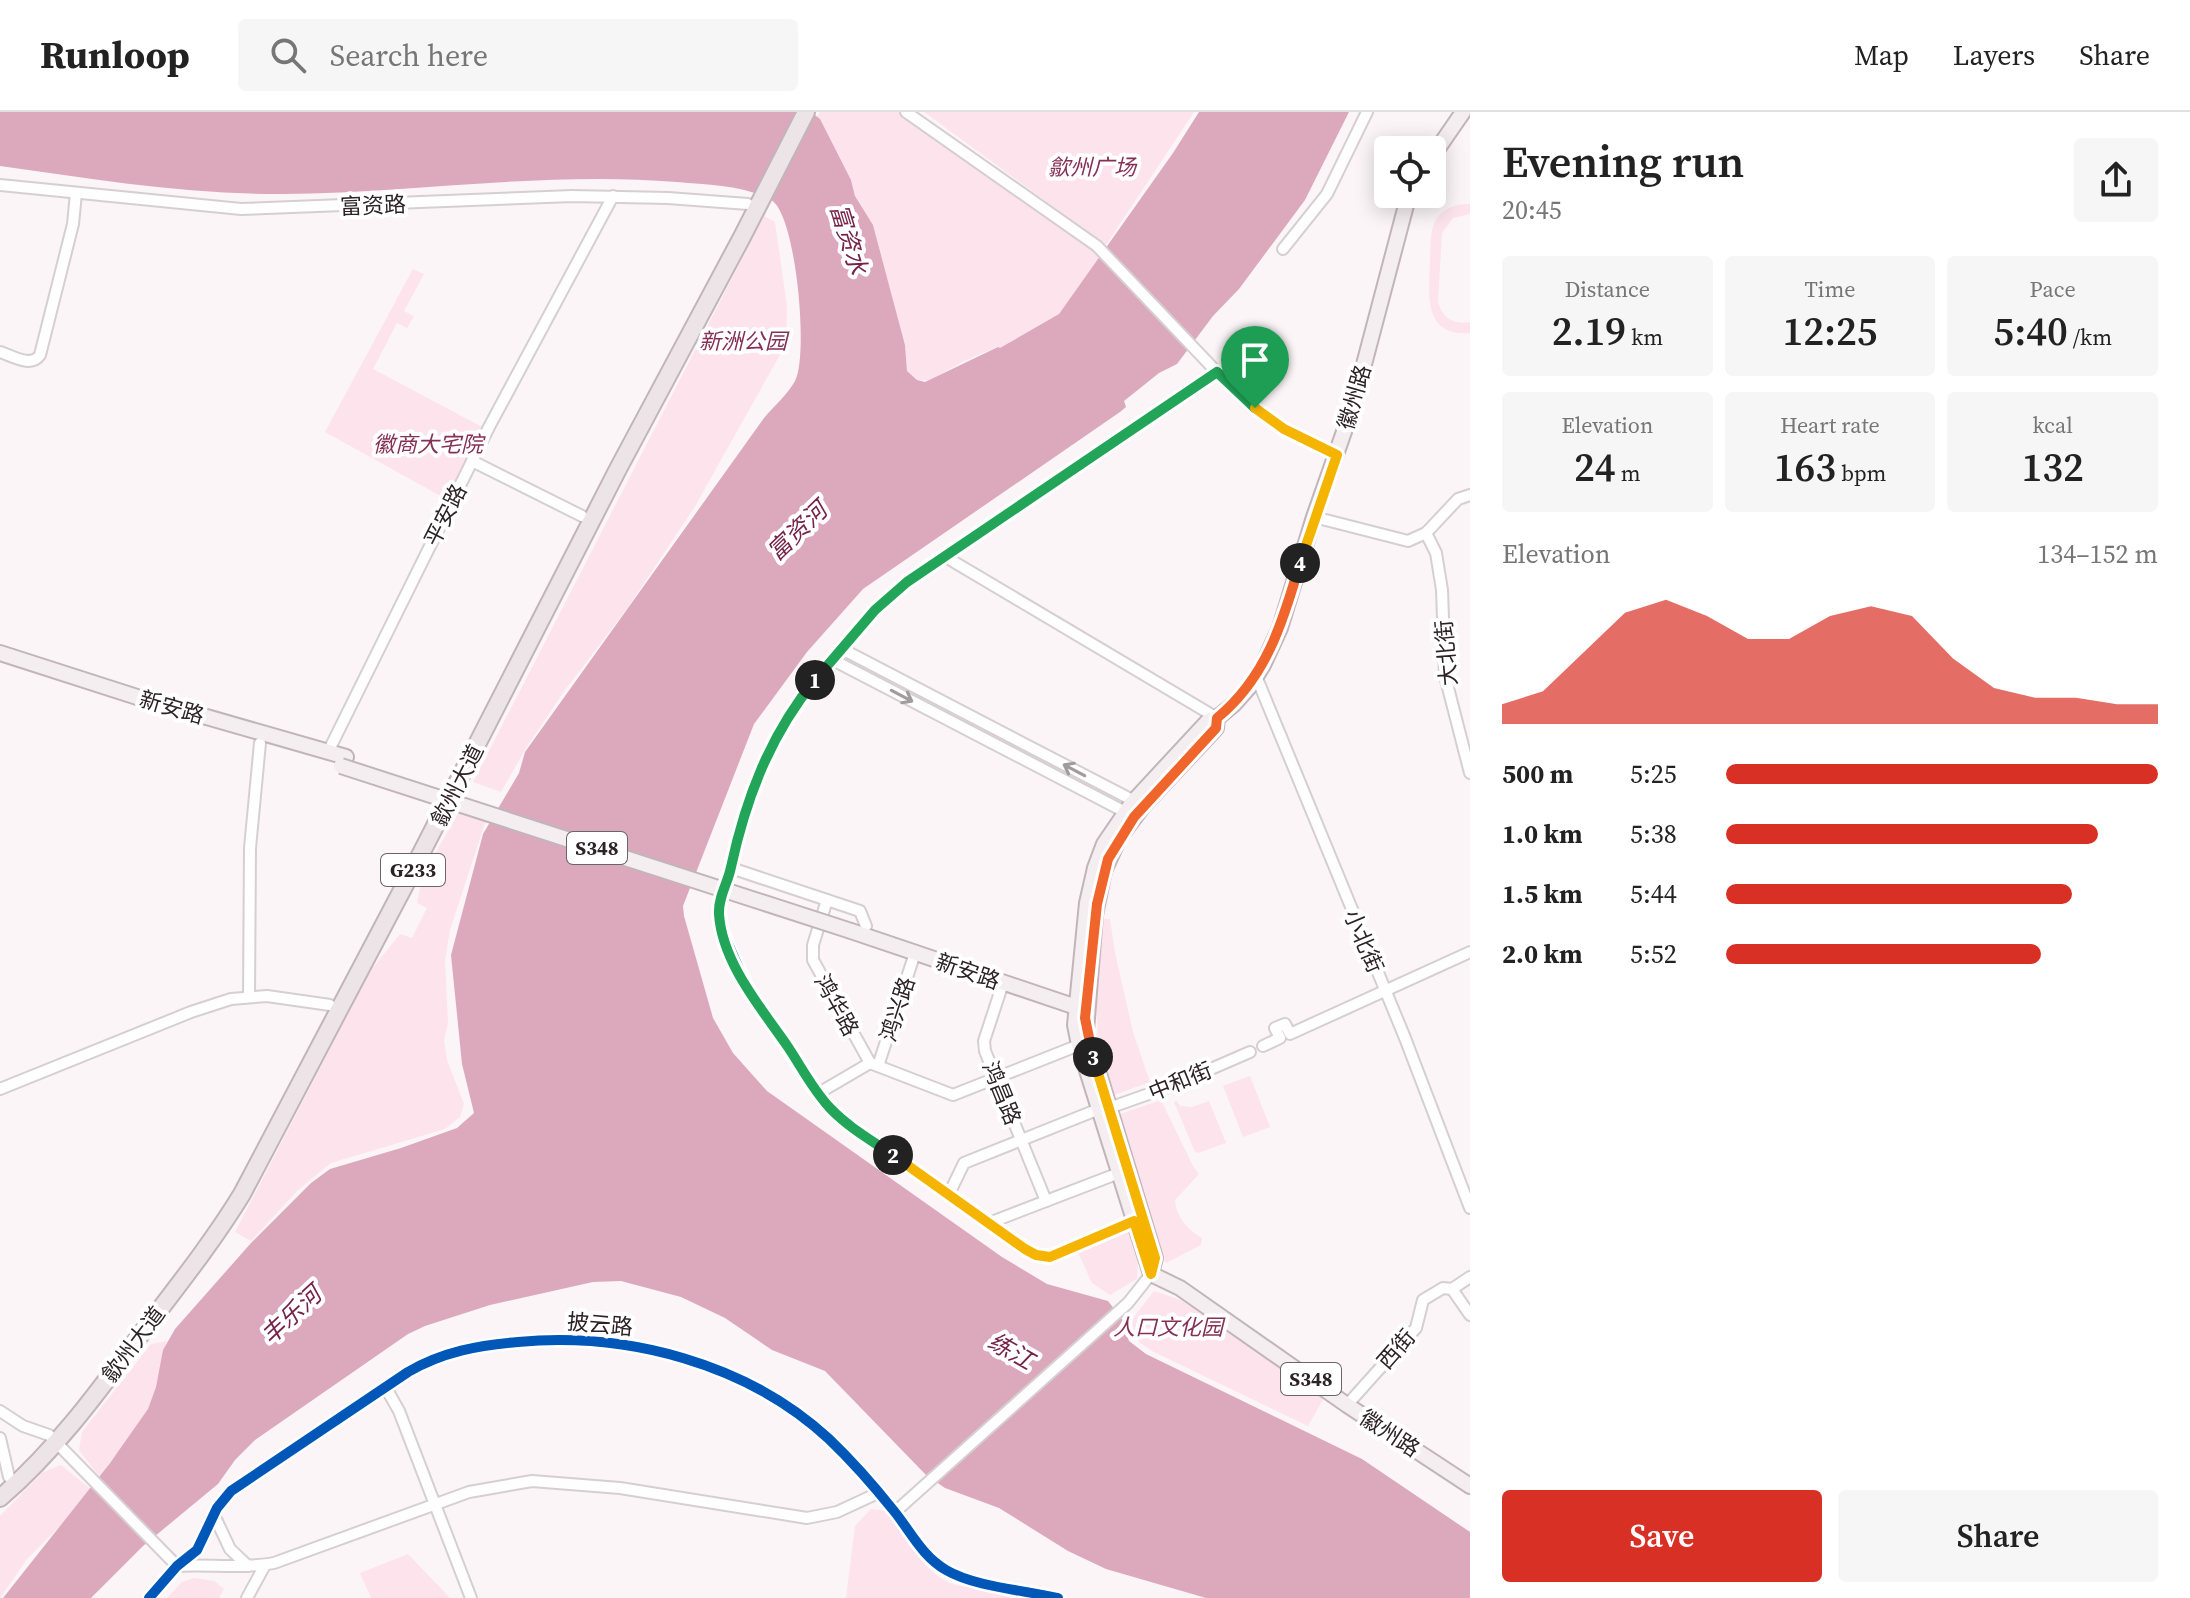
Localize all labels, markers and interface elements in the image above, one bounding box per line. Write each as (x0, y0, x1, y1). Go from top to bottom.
search box (238, 19, 798, 91)
text: Runloop (40, 29, 190, 81)
icon: search (266, 33, 310, 77)
text: Search here (330, 35, 488, 76)
text: Map (1854, 36, 1909, 74)
text: Layers (1953, 36, 2035, 74)
text: Share (2079, 36, 2150, 74)
text: Evening run (1502, 131, 1744, 192)
map controls (1374, 136, 1446, 208)
button: locate (1374, 136, 1446, 208)
button: share (2074, 138, 2158, 222)
park label: 歙州广场 (1048, 152, 1138, 182)
street label: 富资路 (339, 189, 407, 221)
text: 20:45 (1502, 192, 1562, 228)
water label: 富资水 (823, 200, 876, 279)
text: Distance (1565, 274, 1650, 304)
text: Time (1805, 274, 1855, 304)
text: Pace (2030, 274, 2076, 304)
text: 2.19 (1552, 304, 1626, 358)
text: 12:25 (1782, 304, 1878, 358)
text: 5:40 (1993, 304, 2068, 358)
text: km (1626, 322, 1663, 352)
text: /km (2068, 322, 2112, 352)
park label: 新洲公园 (699, 326, 790, 356)
pin (1221, 326, 1289, 408)
icon: arrive (1233, 338, 1277, 382)
street label: 徽州路 (1330, 361, 1378, 433)
text: Elevation (1561, 410, 1653, 440)
text: Heart rate (1780, 410, 1880, 440)
text: kcal (2033, 410, 2073, 440)
park label: 徽商大宅院 (373, 429, 486, 459)
text: 24 (1574, 440, 1616, 494)
text: 163 (1774, 440, 1836, 494)
text: 132 (2021, 440, 2084, 494)
text: m (1616, 458, 1641, 488)
text: bpm (1836, 458, 1886, 488)
street label: 平安路 (417, 479, 473, 551)
water label: 富资河 (760, 491, 837, 568)
text: Elevation (1502, 536, 1611, 572)
text: 134–152 m (2037, 536, 2158, 572)
pin: 4 (1280, 543, 1320, 583)
text: 4 (1294, 548, 1306, 578)
street label: 大北街 (1428, 619, 1464, 687)
pin: 1 (795, 660, 835, 700)
text: 1 (809, 665, 821, 695)
street label: 新安路 (136, 683, 208, 731)
one-way arrow (890, 688, 913, 704)
street label: 歙州大道 (424, 739, 490, 831)
text: 500 m (1502, 756, 1573, 792)
text: 5:25 (1630, 756, 1677, 792)
one-way arrow (1062, 762, 1086, 777)
text: 1.0 km (1502, 816, 1583, 852)
text: 5:38 (1630, 816, 1677, 852)
road number: S348 (567, 832, 627, 864)
road number: G233 (381, 854, 445, 886)
text: 1.5 km (1502, 876, 1583, 912)
text: 5:44 (1630, 876, 1677, 912)
street label: 小北街 (1337, 905, 1391, 977)
text: 2.0 km (1502, 936, 1583, 972)
text: 5:52 (1630, 936, 1677, 972)
street label: 新安路 (932, 946, 1004, 996)
street label: 鸿华路 (808, 969, 866, 1041)
street label: 鸿兴路 (873, 973, 921, 1045)
pin: 3 (1073, 1037, 1113, 1077)
text: 3 (1087, 1042, 1099, 1072)
street label: 中和街 (1144, 1055, 1216, 1107)
street label: 鸿昌路 (976, 1057, 1028, 1129)
pin: 2 (873, 1135, 913, 1175)
text: 2 (887, 1140, 899, 1170)
water label: 丰乐河 (253, 1276, 332, 1352)
street label: 歙州大道 (95, 1300, 171, 1388)
street label: 披云路 (566, 1306, 634, 1342)
park label: 人口文化园 (1113, 1312, 1226, 1342)
street label: 西街 (1370, 1323, 1422, 1375)
water label: 练江 (982, 1325, 1043, 1379)
road number: S348 (1281, 1363, 1341, 1395)
street label: 徽州路 (1354, 1402, 1426, 1464)
button: Save (1502, 1490, 1822, 1582)
button: Share (1838, 1490, 2158, 1582)

